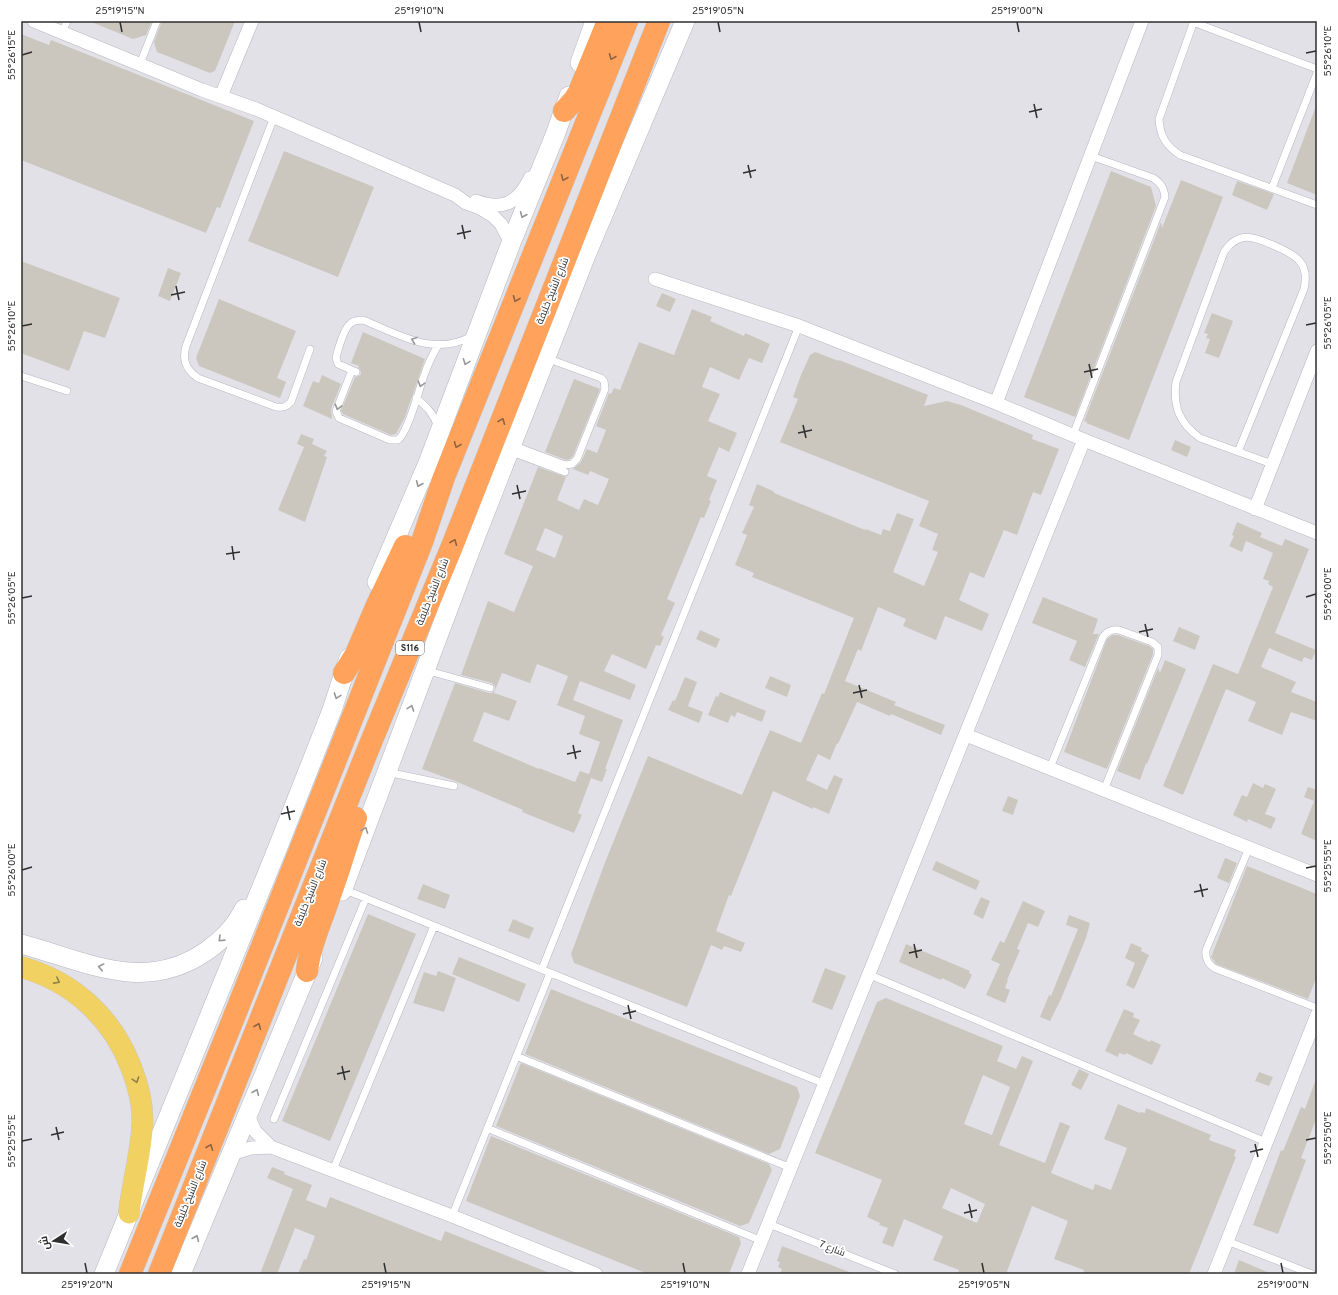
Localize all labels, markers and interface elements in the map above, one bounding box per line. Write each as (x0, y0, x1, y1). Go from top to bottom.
text: 25°19'15"N (95, 5, 145, 18)
text: 25°19'10"N (394, 5, 444, 18)
text: 25°19'05"N (692, 5, 744, 18)
text: 25°19'00"N (991, 5, 1043, 18)
text: 55°26'10"E (1322, 26, 1335, 76)
text: 55°26'15"E (6, 30, 19, 80)
one-way arrow (609, 54, 617, 61)
one-way arrow (560, 174, 568, 181)
one-way arrow (520, 210, 528, 218)
street label: شارع الشيخ خليفة (534, 256, 572, 326)
one-way arrow (512, 295, 520, 302)
text: 55°26'05"E (1322, 296, 1335, 350)
text: 55°26'10"E (6, 301, 19, 351)
one-way arrow (410, 337, 417, 345)
one-way arrow (463, 359, 471, 366)
one-way arrow (417, 381, 426, 388)
one-way arrow (334, 403, 343, 410)
one-way arrow (497, 418, 505, 425)
one-way arrow (454, 441, 462, 449)
one-way arrow (416, 480, 424, 487)
one-way arrow (449, 539, 457, 546)
street label: شارع الشيخ خليفة (414, 557, 452, 627)
text: 55°26'00"E (1322, 567, 1335, 621)
text: 55°26'05"E (6, 571, 19, 625)
road number: S116 (396, 641, 424, 655)
one-way arrow (333, 692, 341, 699)
one-way arrow (406, 705, 414, 712)
one-way arrow (361, 826, 369, 833)
text: 55°25'55"E (1322, 839, 1335, 893)
text: 55°26'00"E (6, 843, 19, 897)
street label: شارع الشيخ خليفة (292, 858, 330, 928)
one-way arrow (218, 934, 226, 942)
one-way arrow (97, 964, 104, 972)
one-way arrow (53, 976, 60, 984)
one-way arrow (253, 1022, 261, 1029)
one-way arrow (131, 1076, 140, 1083)
one-way arrow (251, 1089, 259, 1096)
text: 55°25'50"E (1322, 1111, 1335, 1165)
text: 55°25'55"E (6, 1114, 19, 1168)
one-way arrow (205, 1143, 213, 1150)
street label: شارع الشيخ خليفة (172, 1159, 210, 1229)
north arrow (34, 1221, 74, 1261)
text: ش (37, 1235, 54, 1251)
one-way arrow (191, 1235, 199, 1243)
street label: شارع 7 (817, 1238, 847, 1260)
text: 25°19'20"N (61, 1279, 113, 1292)
text: 25°19'15"N (361, 1279, 411, 1292)
text: 25°19'10"N (660, 1279, 710, 1292)
text: 25°19'05"N (958, 1279, 1010, 1292)
text: 25°19'00"N (1257, 1279, 1309, 1292)

